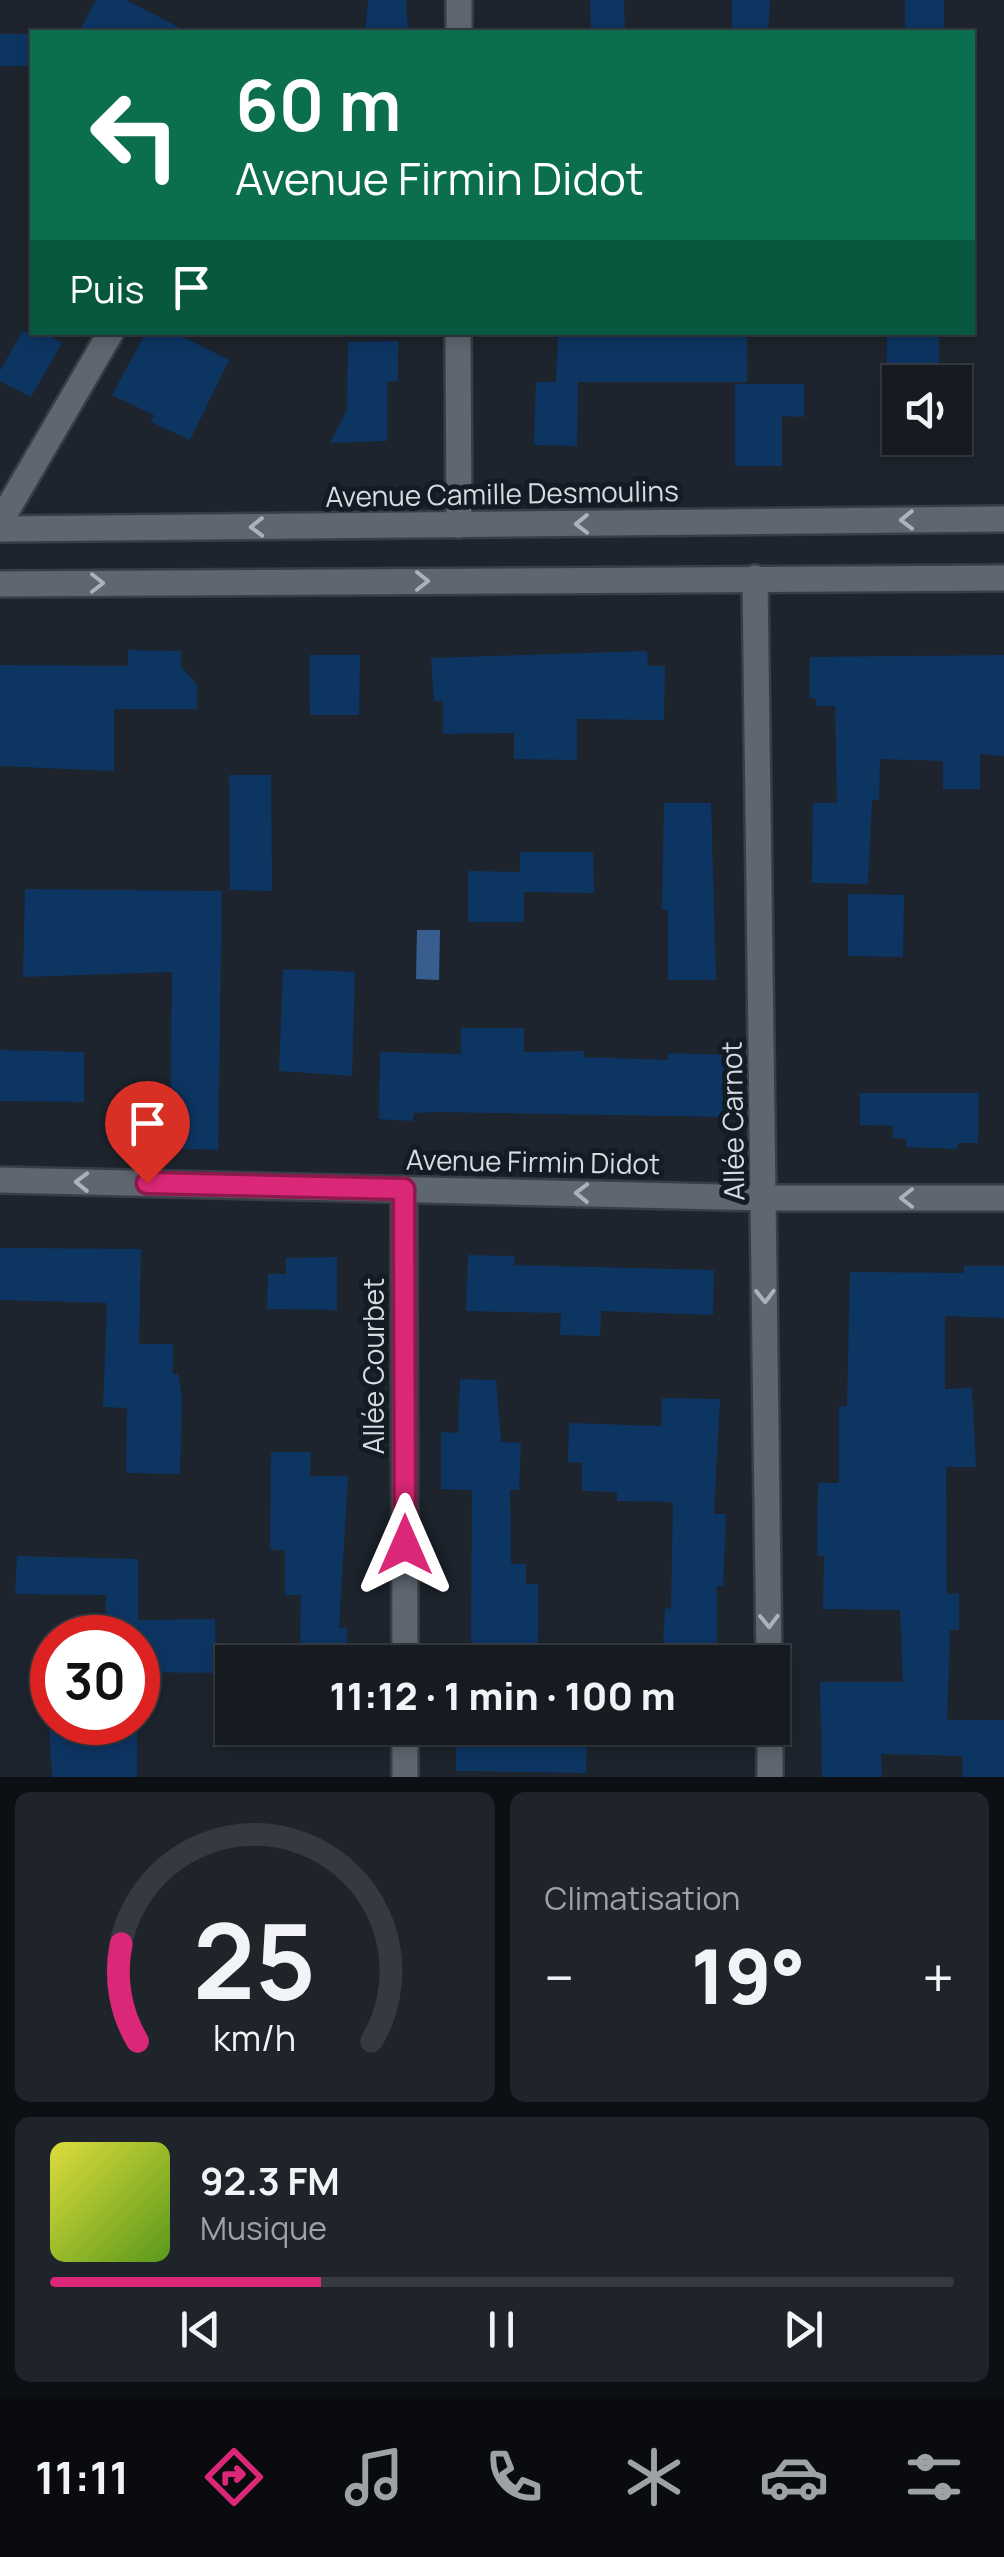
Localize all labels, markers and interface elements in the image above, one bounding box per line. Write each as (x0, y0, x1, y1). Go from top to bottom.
text: 60 m (235, 56, 402, 152)
icon: left (70, 70, 200, 200)
text: Avenue Firmin Didot (235, 147, 644, 209)
icon: arrive (164, 260, 219, 315)
text: Puis (70, 262, 144, 314)
map controls (882, 365, 972, 455)
button: sound (882, 365, 972, 455)
street label: Avenue Camille Desmoulins (325, 471, 679, 515)
one-way arrow (898, 509, 914, 531)
one-way arrow (573, 513, 589, 534)
one-way arrow (248, 516, 264, 538)
one-way arrow (416, 570, 431, 592)
one-way arrow (90, 572, 106, 594)
street label: Allée Carnot (712, 1041, 752, 1201)
pin (105, 1081, 190, 1184)
icon: arrive (120, 1096, 175, 1151)
street label: Avenue Firmin Didot (405, 1140, 661, 1182)
one-way arrow (73, 1171, 89, 1192)
one-way arrow (573, 1183, 589, 1204)
one-way arrow (898, 1187, 914, 1209)
street label: Allée Courbet (354, 1278, 392, 1454)
one-way arrow (754, 1288, 776, 1304)
position arrow (353, 1493, 457, 1597)
one-way arrow (758, 1613, 779, 1629)
speed limit sign: 30 (30, 1615, 160, 1745)
text: 11:12 · 1 min · 100 m (330, 1669, 675, 1721)
text: Climatisation (545, 1876, 740, 1920)
text: 25 (193, 1888, 316, 2030)
text: 19° (691, 1924, 805, 2027)
text: − (545, 1939, 574, 2015)
text: + (922, 1939, 954, 2015)
text: km/h (213, 2013, 296, 2062)
text: 92.3 FM (200, 2154, 340, 2206)
text: Musique (200, 2206, 327, 2250)
icon: previous (173, 2302, 228, 2357)
icon: pause (474, 2302, 529, 2357)
icon: next (776, 2302, 831, 2357)
icon: directions (199, 2442, 269, 2512)
icon: music (339, 2442, 409, 2512)
icon: phone (479, 2442, 549, 2512)
icon: climate (619, 2442, 689, 2512)
icon: car (759, 2442, 829, 2512)
icon: filters (899, 2442, 969, 2512)
text: 11:11 (35, 2446, 129, 2508)

